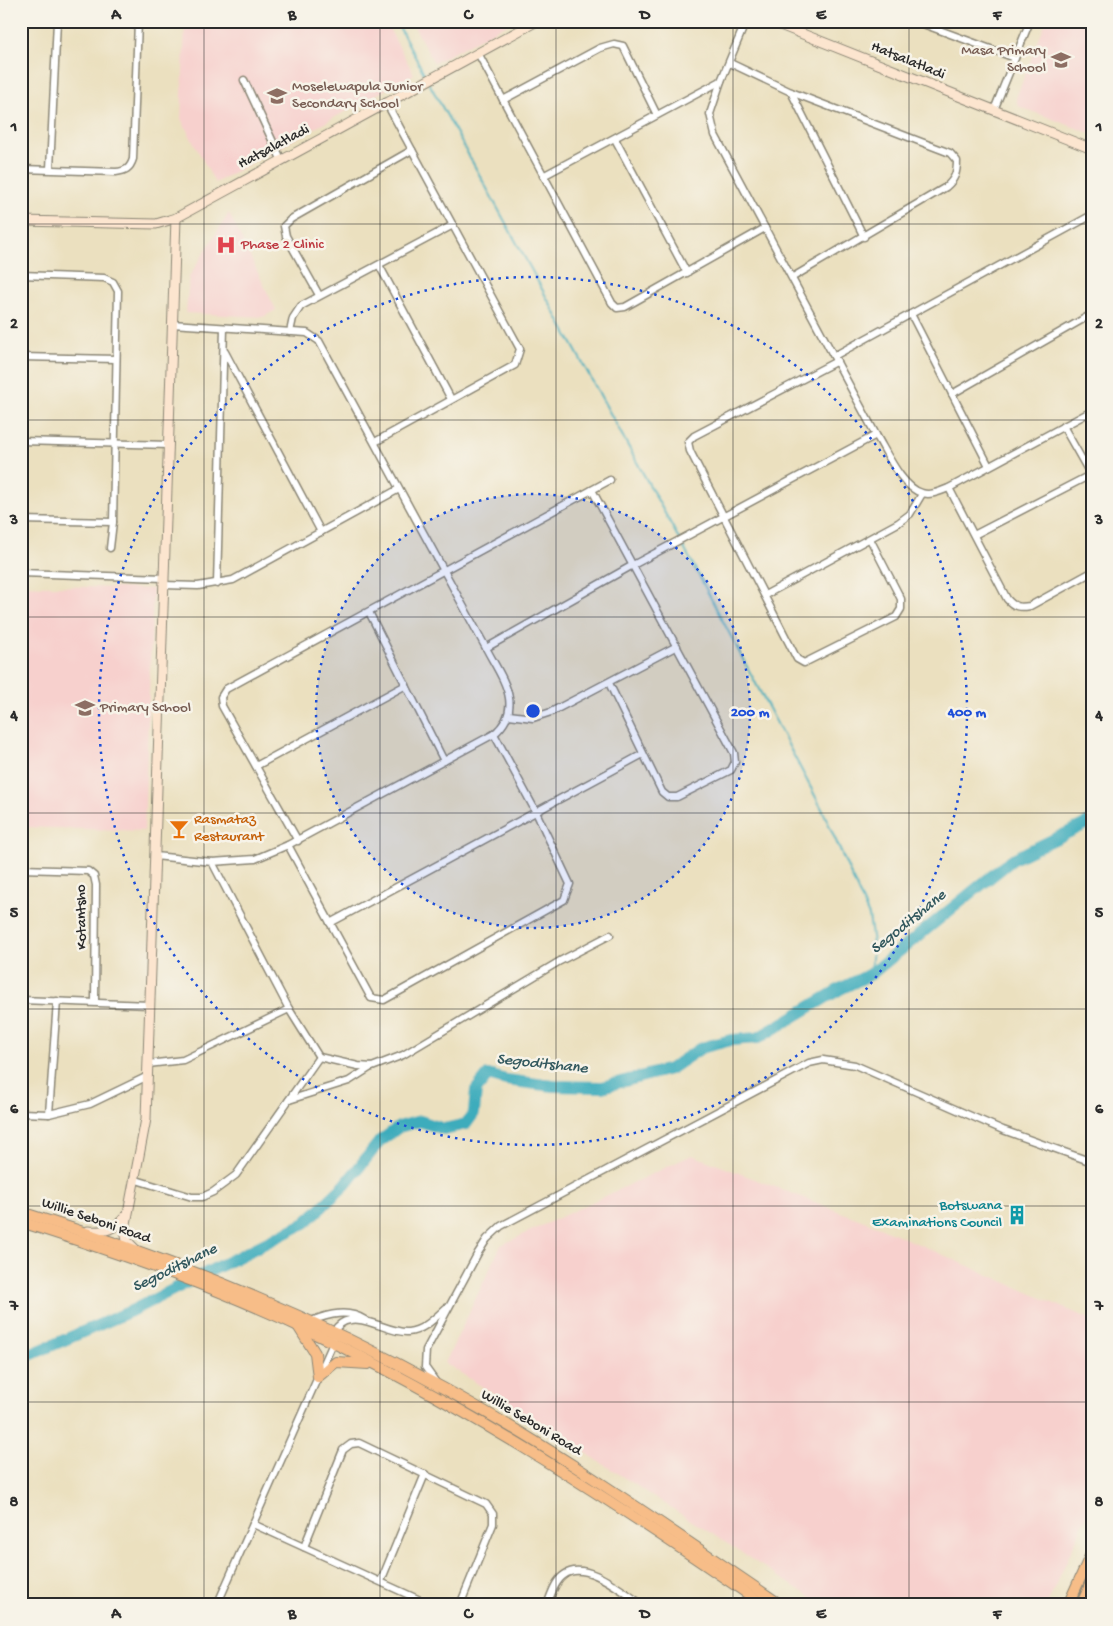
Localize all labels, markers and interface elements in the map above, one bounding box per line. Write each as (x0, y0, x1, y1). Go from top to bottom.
text: A (110, 7, 122, 26)
text: B (287, 7, 297, 26)
text: C (463, 7, 474, 26)
text: D (638, 7, 651, 26)
text: E (816, 7, 827, 26)
text: F (992, 7, 1003, 26)
street label: Hatsalatladi (868, 38, 948, 84)
place label: Masa Primary School (961, 42, 1047, 77)
school or university icon: Masa Primary School (1050, 49, 1072, 71)
place label: Moselewapula Junior Secondary School (292, 78, 424, 113)
school or university icon: Moselewapula Junior Secondary School (266, 85, 288, 107)
text: 1 (10, 119, 17, 138)
text: 1 (1095, 119, 1102, 138)
street label: Hatsalatladi (235, 121, 313, 173)
hospital icon: Phase 2 Clinic (215, 234, 237, 256)
place label: Phase 2 Clinic (240, 236, 324, 254)
text: 2 (10, 316, 18, 335)
text: 2 (1095, 316, 1103, 335)
text: 3 (9, 512, 18, 531)
text: 3 (1094, 512, 1103, 531)
school or university icon: Primary School (74, 697, 96, 719)
place label: Primary School (99, 699, 191, 717)
centre of rings (524, 702, 542, 720)
text: 200 m (731, 704, 770, 722)
text: 400 m (947, 704, 987, 722)
text: 4 (9, 708, 18, 727)
text: 4 (1094, 708, 1103, 727)
place label: Rasmataz Restaurant (194, 811, 265, 846)
bar icon: Rasmataz Restaurant (168, 818, 190, 840)
street label: Kotantsho (72, 884, 92, 950)
water label: Segoditshane (867, 886, 951, 959)
text: 5 (10, 905, 19, 924)
text: 5 (1095, 905, 1104, 924)
water label: Segoditshane (495, 1051, 589, 1079)
text: 6 (10, 1101, 19, 1120)
text: 6 (1095, 1101, 1104, 1120)
street label: Willie Seboni Road (39, 1194, 154, 1248)
place label: Botswana Examinations Council (872, 1197, 1003, 1232)
building icon: Botswana Examinations Council (1006, 1204, 1028, 1226)
water label: Segoditshane (130, 1240, 221, 1298)
text: 7 (9, 1298, 19, 1317)
text: 7 (1094, 1298, 1104, 1317)
street label: Willie Seboni Road (477, 1386, 586, 1461)
text: 8 (10, 1494, 19, 1513)
text: 8 (1095, 1494, 1104, 1513)
text: A (110, 1606, 122, 1625)
text: B (287, 1606, 297, 1625)
text: C (463, 1606, 474, 1625)
text: D (638, 1606, 651, 1625)
text: E (816, 1606, 827, 1625)
text: F (992, 1606, 1003, 1625)

